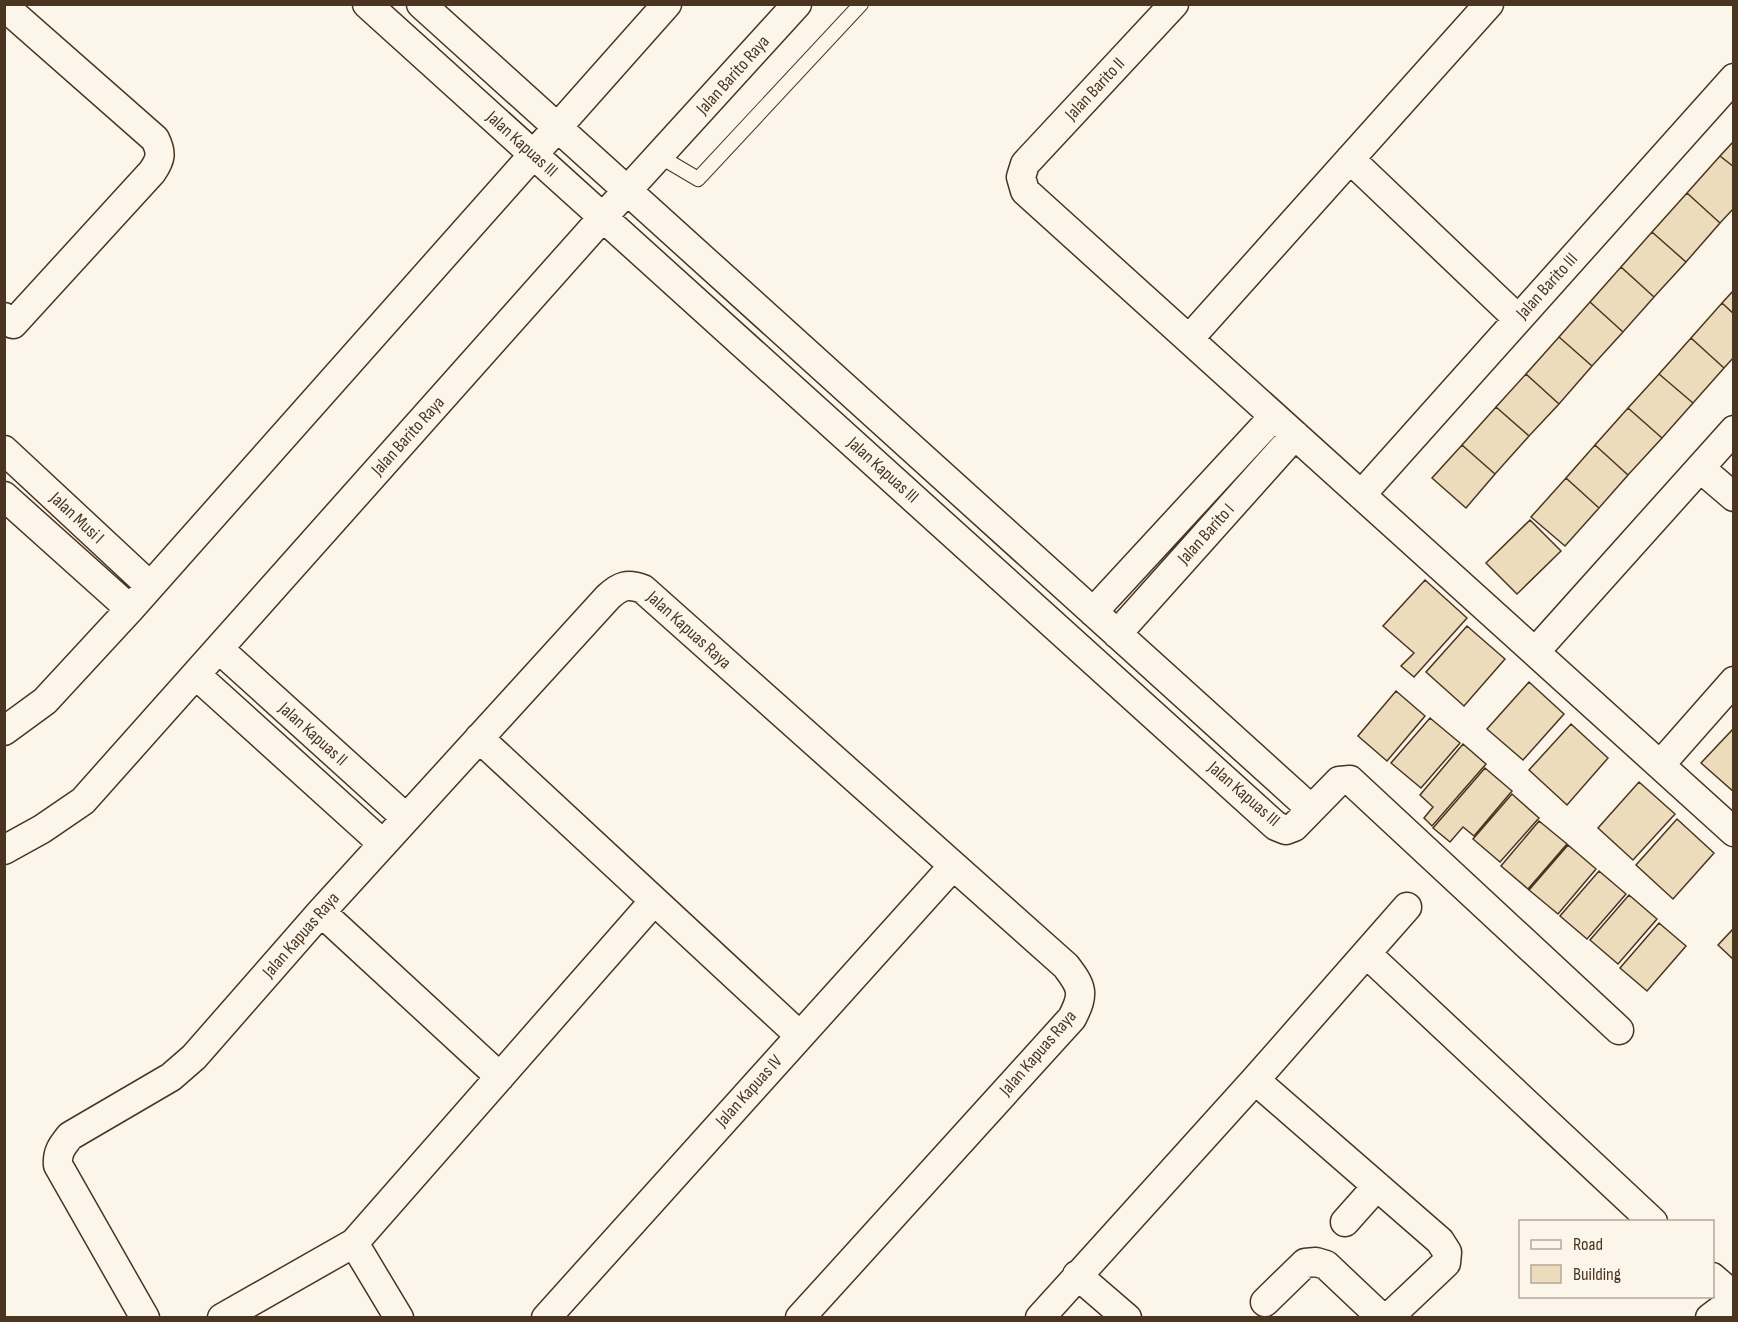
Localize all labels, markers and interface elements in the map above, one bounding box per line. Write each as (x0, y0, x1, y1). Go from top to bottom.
street label: Jalan Barito Raya (691, 31, 774, 120)
street label: Jalan Barito II (1060, 53, 1129, 125)
street label: Jalan Kapuas III (481, 106, 562, 181)
street label: Jalan Barito III (1511, 249, 1582, 324)
street label: Jalan Barito Raya (366, 392, 449, 481)
street label: Jalan Kapuas III (842, 432, 923, 507)
street label: Jalan Musi I (45, 487, 108, 548)
street label: Jalan Barito I (1173, 499, 1239, 569)
street label: Jalan Kapuas Raya (642, 586, 736, 673)
street label: Jalan Kapuas II (274, 697, 352, 770)
street label: Jalan Kapuas III (1203, 756, 1284, 831)
street label: Jalan Kapuas Raya (258, 888, 344, 983)
street label: Jalan Kapuas Raya (995, 1006, 1081, 1101)
street label: Jalan Kapuas IV (711, 1051, 787, 1132)
legend (1519, 1220, 1714, 1298)
text: Road (1573, 1234, 1603, 1255)
text: Building (1573, 1264, 1621, 1285)

